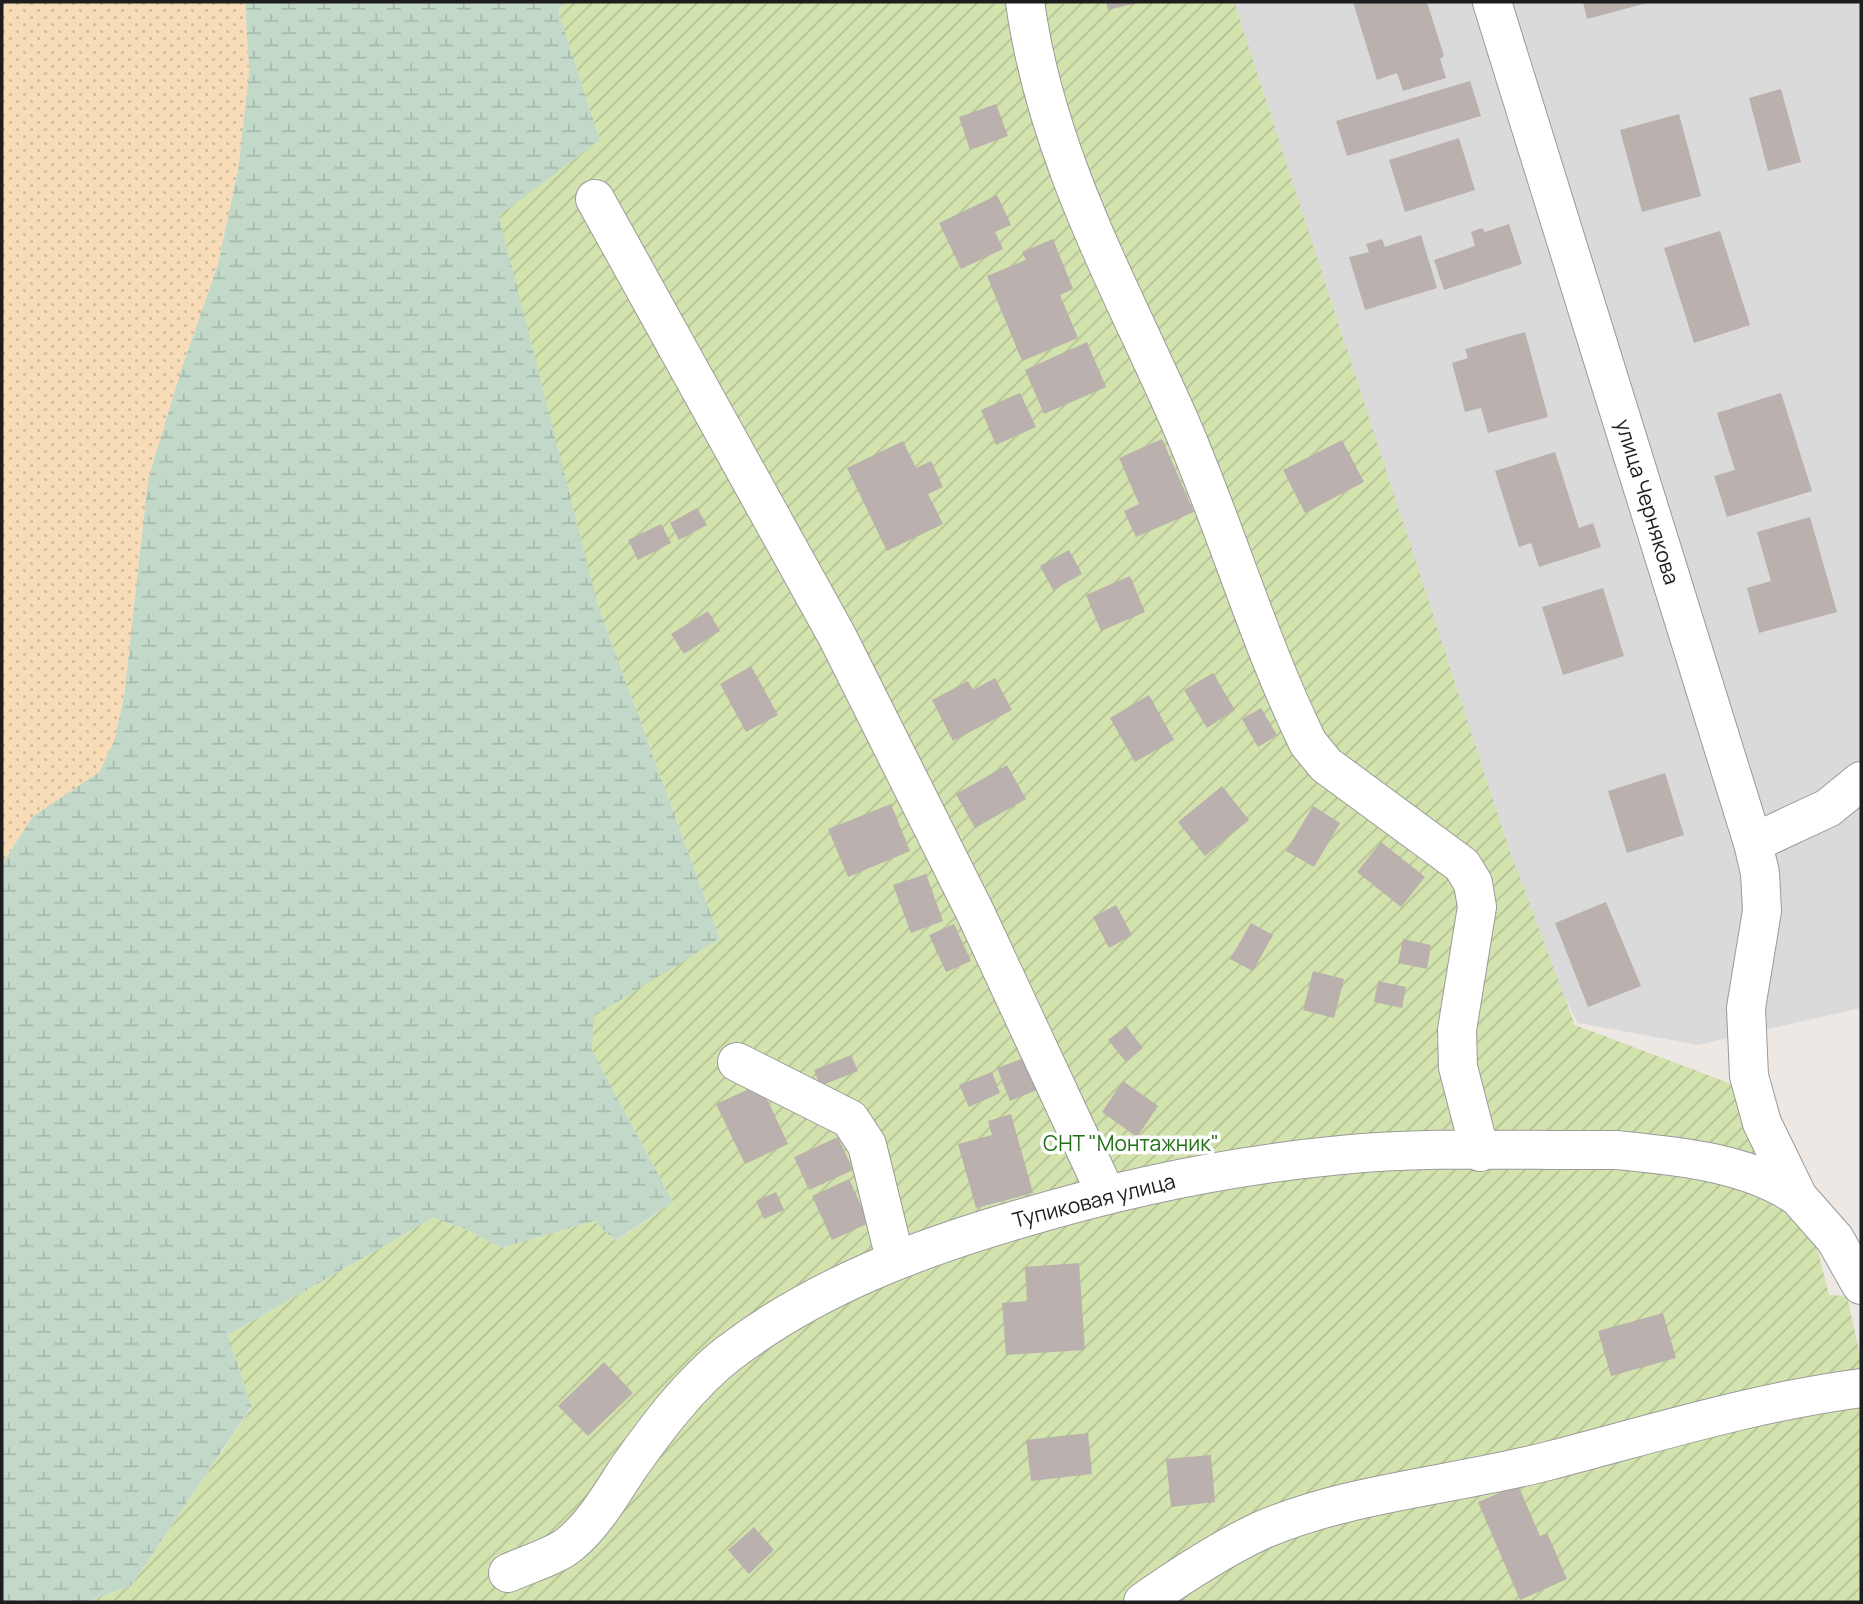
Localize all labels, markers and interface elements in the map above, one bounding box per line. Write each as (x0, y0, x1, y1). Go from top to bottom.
street label: улица Чернякова (1610, 416, 1686, 588)
park label: СНТ "Монтажник" (1043, 1129, 1219, 1157)
street label: Тупиковая улица (1009, 1166, 1178, 1234)

